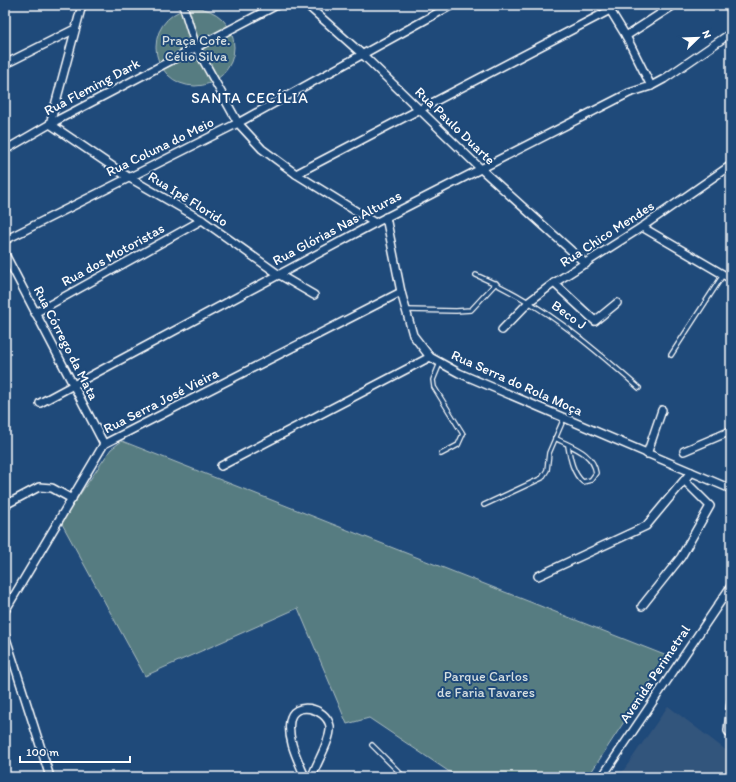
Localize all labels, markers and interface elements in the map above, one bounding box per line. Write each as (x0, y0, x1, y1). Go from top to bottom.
north arrow (678, 18, 718, 58)
text: N (699, 28, 714, 40)
park label: Praça Cofe. Célio Silva (162, 32, 230, 65)
street label: Rua Fleming Dark (41, 54, 143, 119)
street label: Rua Paulo Duarte (411, 83, 499, 169)
district label: SANTA CECÍLIA (191, 89, 309, 107)
street label: Rua Coluna do Meio (103, 114, 217, 180)
street label: Rua Ipê Florido (145, 168, 231, 230)
street label: Rua Glórias Nas Alturas (270, 187, 404, 269)
street label: Rua Chico Mendes (557, 197, 657, 271)
street label: Rua dos Motoristas (59, 220, 167, 290)
street label: Rua Córrego da Mata (30, 283, 103, 404)
street label: Beco J (548, 297, 590, 333)
street label: Rua Serra do Rola Moça (449, 346, 586, 420)
street label: Rua Serra José Vieira (101, 364, 222, 437)
street label: Avenida Perimetral (616, 622, 694, 726)
park label: Parque Carlos de Faria Tavares (437, 668, 535, 701)
scale bar (20, 738, 130, 764)
text: 100 m (26, 745, 59, 759)

